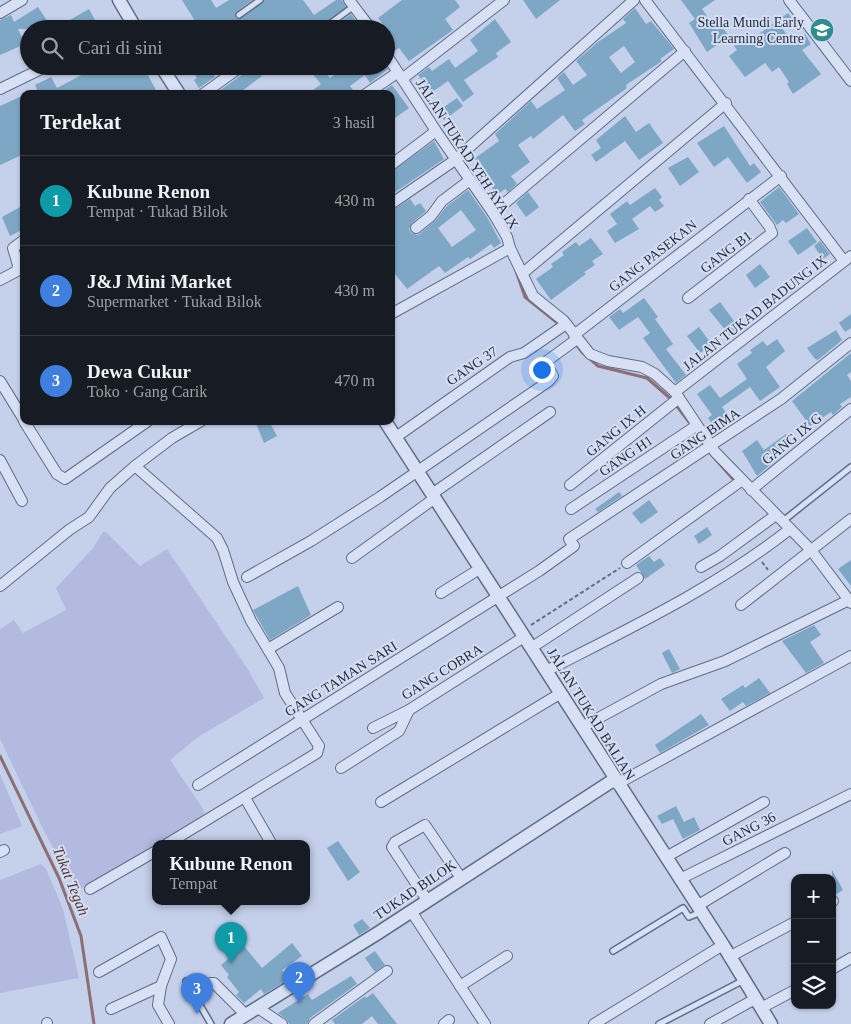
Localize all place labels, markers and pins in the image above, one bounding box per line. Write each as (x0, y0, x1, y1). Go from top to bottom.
place label: Stella Mundi Early Learning Centre (697, 15, 804, 46)
school or university icon: Stella Mundi Early Learning Centre (809, 17, 835, 43)
pin: 1 (215, 922, 247, 963)
pin: 2 (283, 962, 315, 1003)
pin: 3 (181, 973, 213, 1014)

